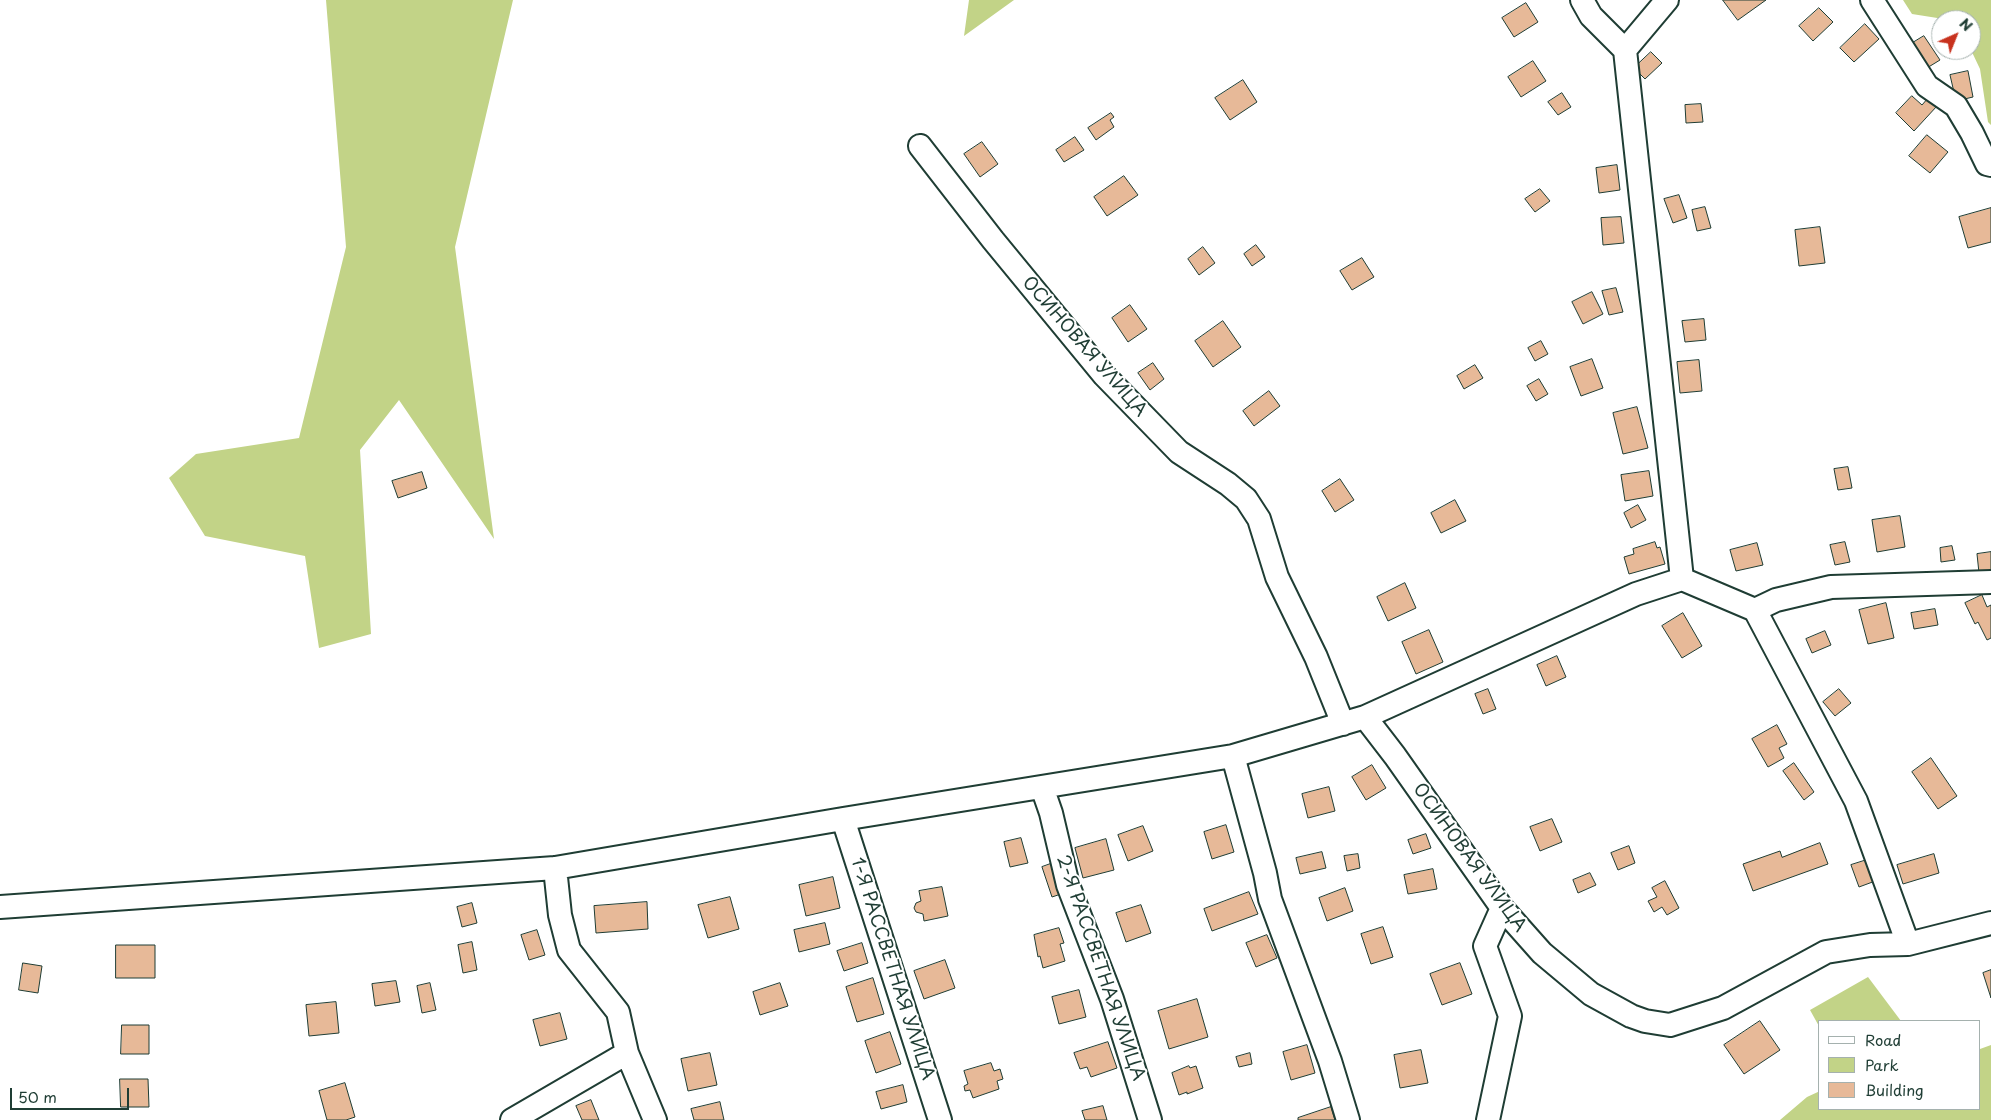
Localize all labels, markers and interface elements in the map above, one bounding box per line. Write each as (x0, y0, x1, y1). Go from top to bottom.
north arrow (1931, 10, 1981, 60)
text: N (1955, 13, 1977, 36)
street label: ОСИНОВАЯ УЛИЦА (1017, 272, 1151, 422)
street label: ОСИНОВАЯ УЛИЦА (1408, 779, 1530, 937)
street label: 2-Я РАССВЕТНАЯ УЛИЦА (1051, 852, 1149, 1084)
street label: 1-Я РАССВЕТНАЯ УЛИЦА (846, 855, 938, 1083)
legend (1818, 1020, 1981, 1110)
text: Road (1865, 1028, 1901, 1051)
text: Park (1865, 1053, 1899, 1076)
scale bar (12, 1078, 131, 1110)
text: Building (1865, 1078, 1924, 1101)
text: 50 m (18, 1085, 57, 1108)

